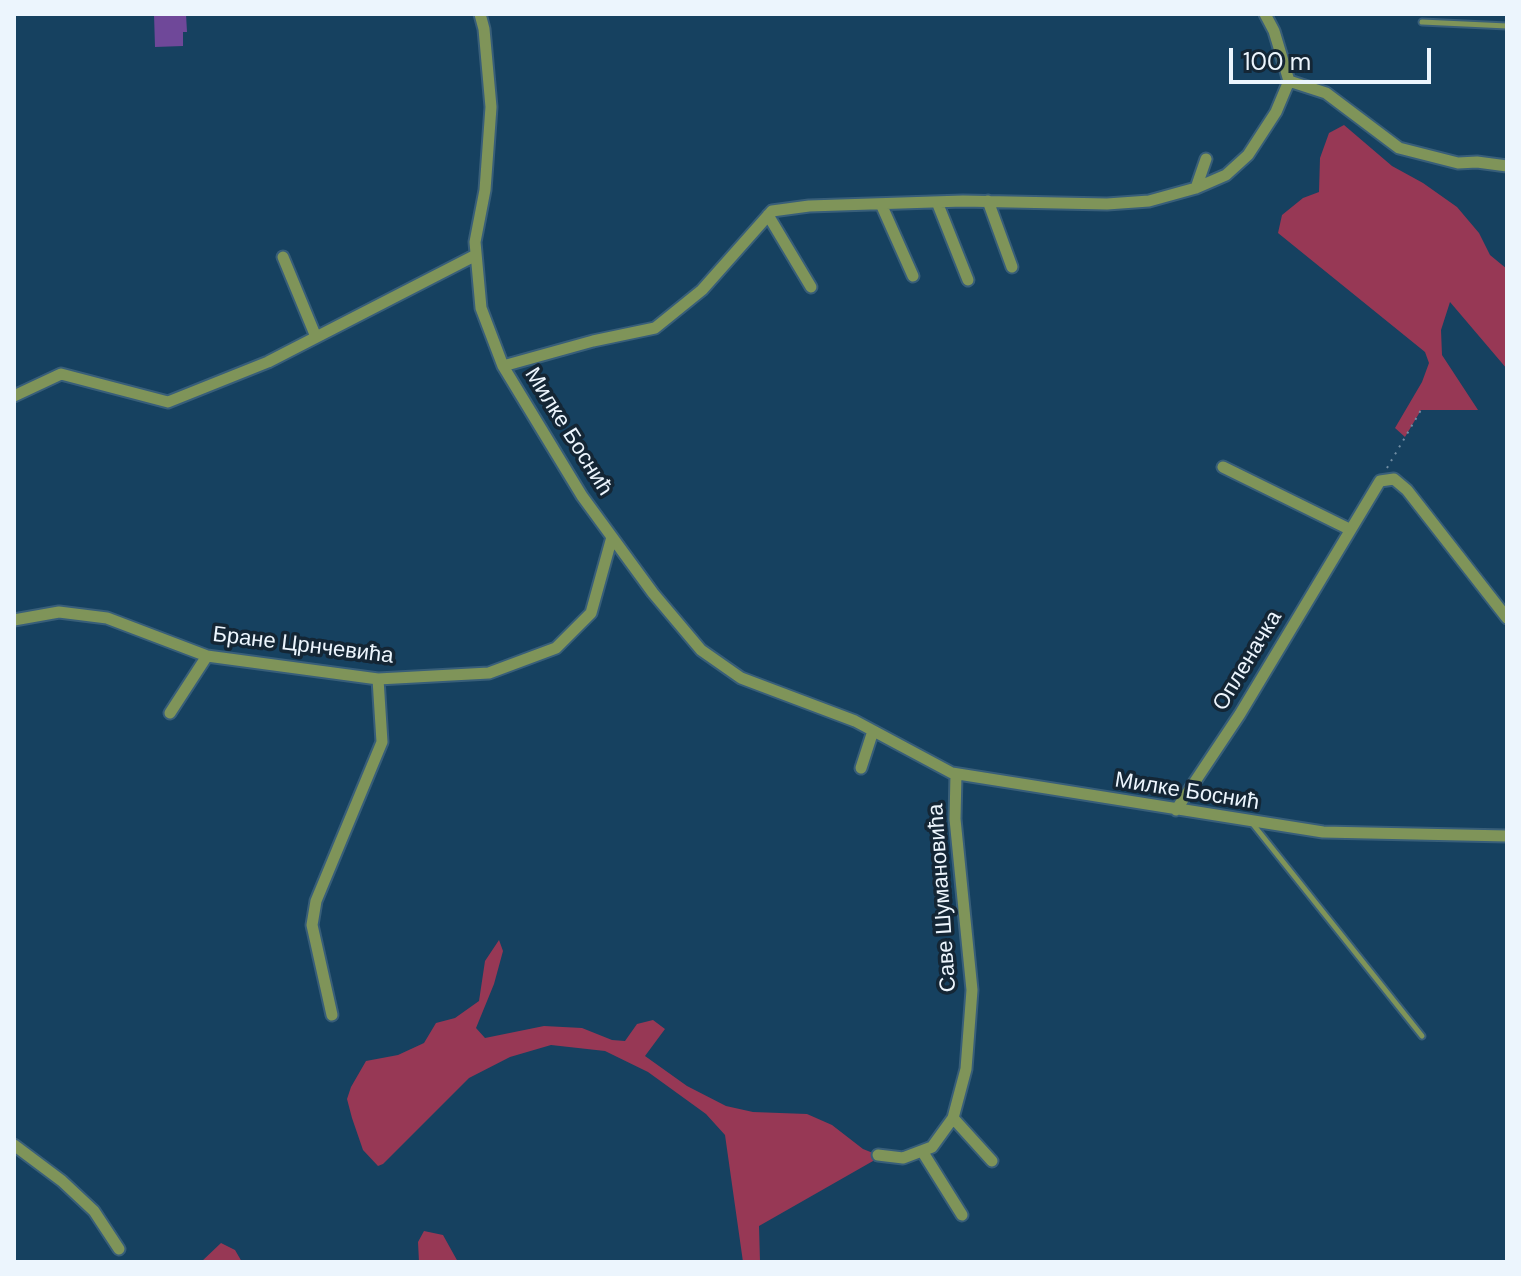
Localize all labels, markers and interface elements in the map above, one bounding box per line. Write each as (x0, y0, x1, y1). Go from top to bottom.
scale bar (1233, 32, 1435, 82)
text: 100 m (1243, 46, 1311, 77)
street label: Милке Боснић (518, 363, 618, 501)
street label: Опленачка (1208, 606, 1288, 716)
street label: Бране Црнчевића (211, 622, 395, 670)
street label: Милке Боснић (1113, 768, 1261, 816)
street label: Саве Шумановића (923, 803, 963, 993)

